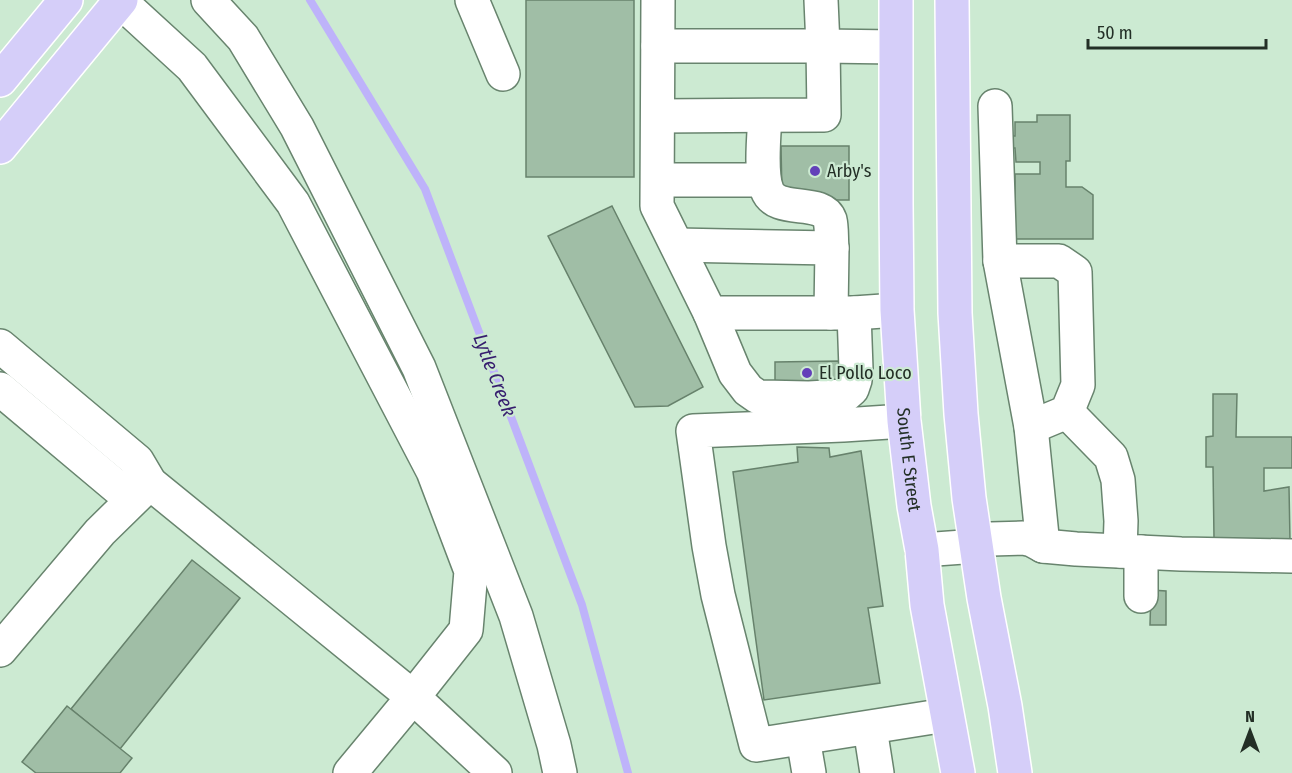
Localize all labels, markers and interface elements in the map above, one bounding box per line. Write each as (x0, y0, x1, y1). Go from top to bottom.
scale bar (1088, 12, 1266, 50)
text: 50 m (1097, 22, 1133, 44)
place label: Arby's (827, 160, 872, 182)
marker: Arby's (808, 164, 822, 178)
water label: Lytle Creek (468, 330, 522, 420)
place label: El Pollo Loco (819, 362, 912, 384)
marker: El Pollo Loco (800, 366, 814, 380)
street label: South E Street (892, 407, 926, 513)
north arrow (1220, 701, 1280, 761)
text: N (1245, 707, 1255, 726)

